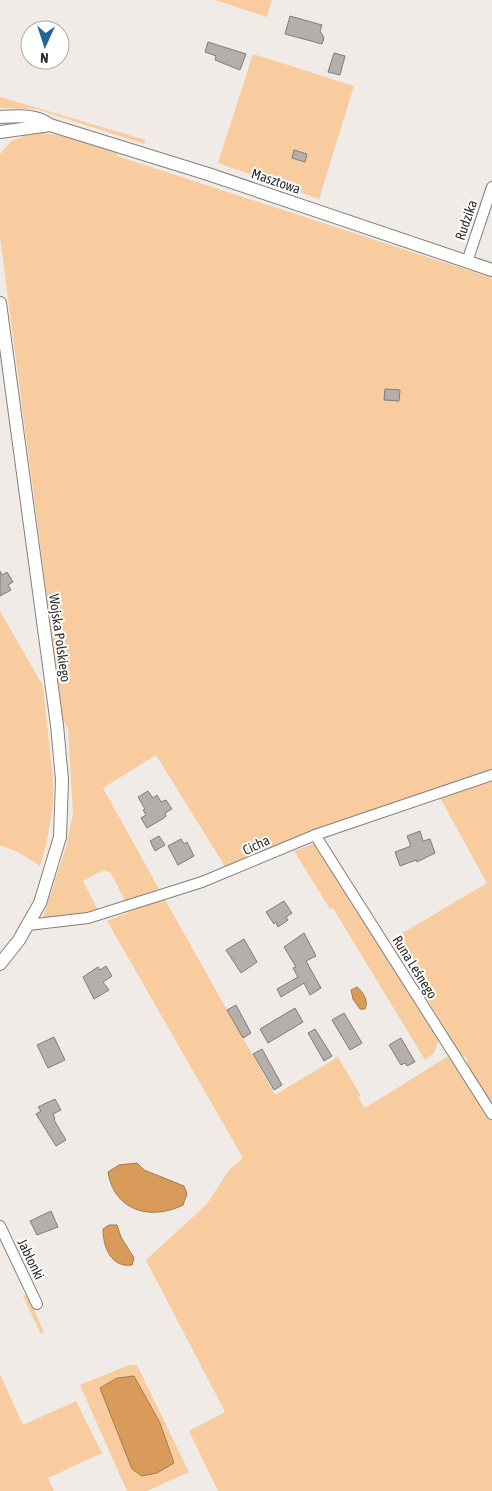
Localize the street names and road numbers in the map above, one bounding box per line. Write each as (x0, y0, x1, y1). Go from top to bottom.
street label: Masztowa (249, 165, 303, 197)
street label: Rudzika (452, 198, 480, 242)
street label: Wojska Polskiego (46, 593, 74, 683)
street label: Cicha (240, 832, 272, 858)
street label: Runa Leśnego (389, 933, 441, 1001)
street label: Jabłonki (14, 1236, 48, 1282)

